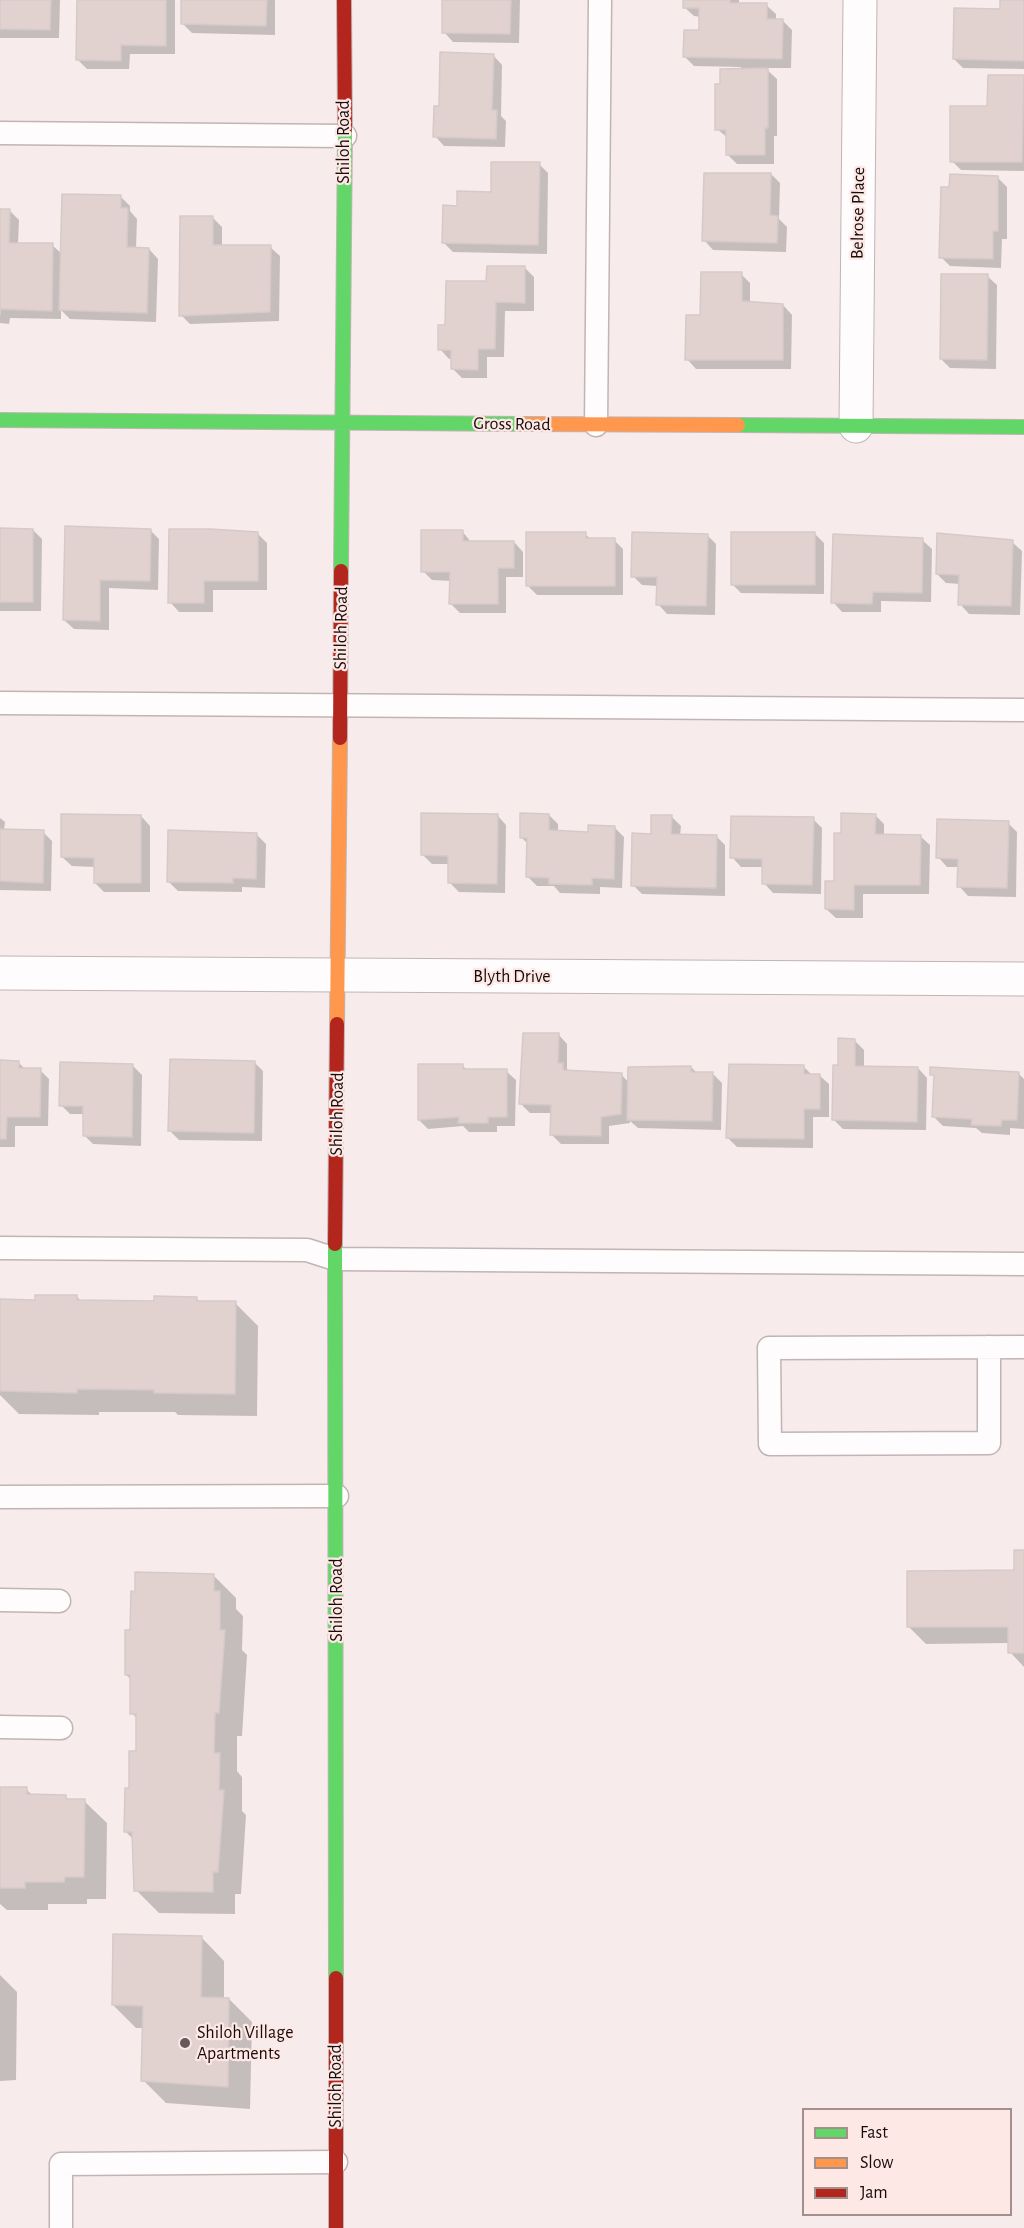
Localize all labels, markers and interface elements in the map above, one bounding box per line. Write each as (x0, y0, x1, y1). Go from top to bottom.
street label: Shiloh Road (333, 100, 355, 184)
street label: Belrose Place (846, 167, 870, 259)
street label: Gross Road (473, 413, 551, 435)
street label: Shiloh Road (329, 586, 353, 670)
street label: Blyth Drive (473, 966, 551, 988)
street label: Shiloh Road (325, 1072, 349, 1156)
street label: Shiloh Road (326, 1558, 348, 1642)
place label: Shiloh Village Apartments (197, 2022, 293, 2064)
marker: Shiloh Village Apartments (178, 2036, 192, 2050)
street label: Shiloh Road (325, 2044, 347, 2128)
legend (802, 2108, 1012, 2216)
text: Fast (860, 2124, 888, 2142)
text: Slow (860, 2154, 893, 2172)
text: Jam (860, 2184, 888, 2202)

